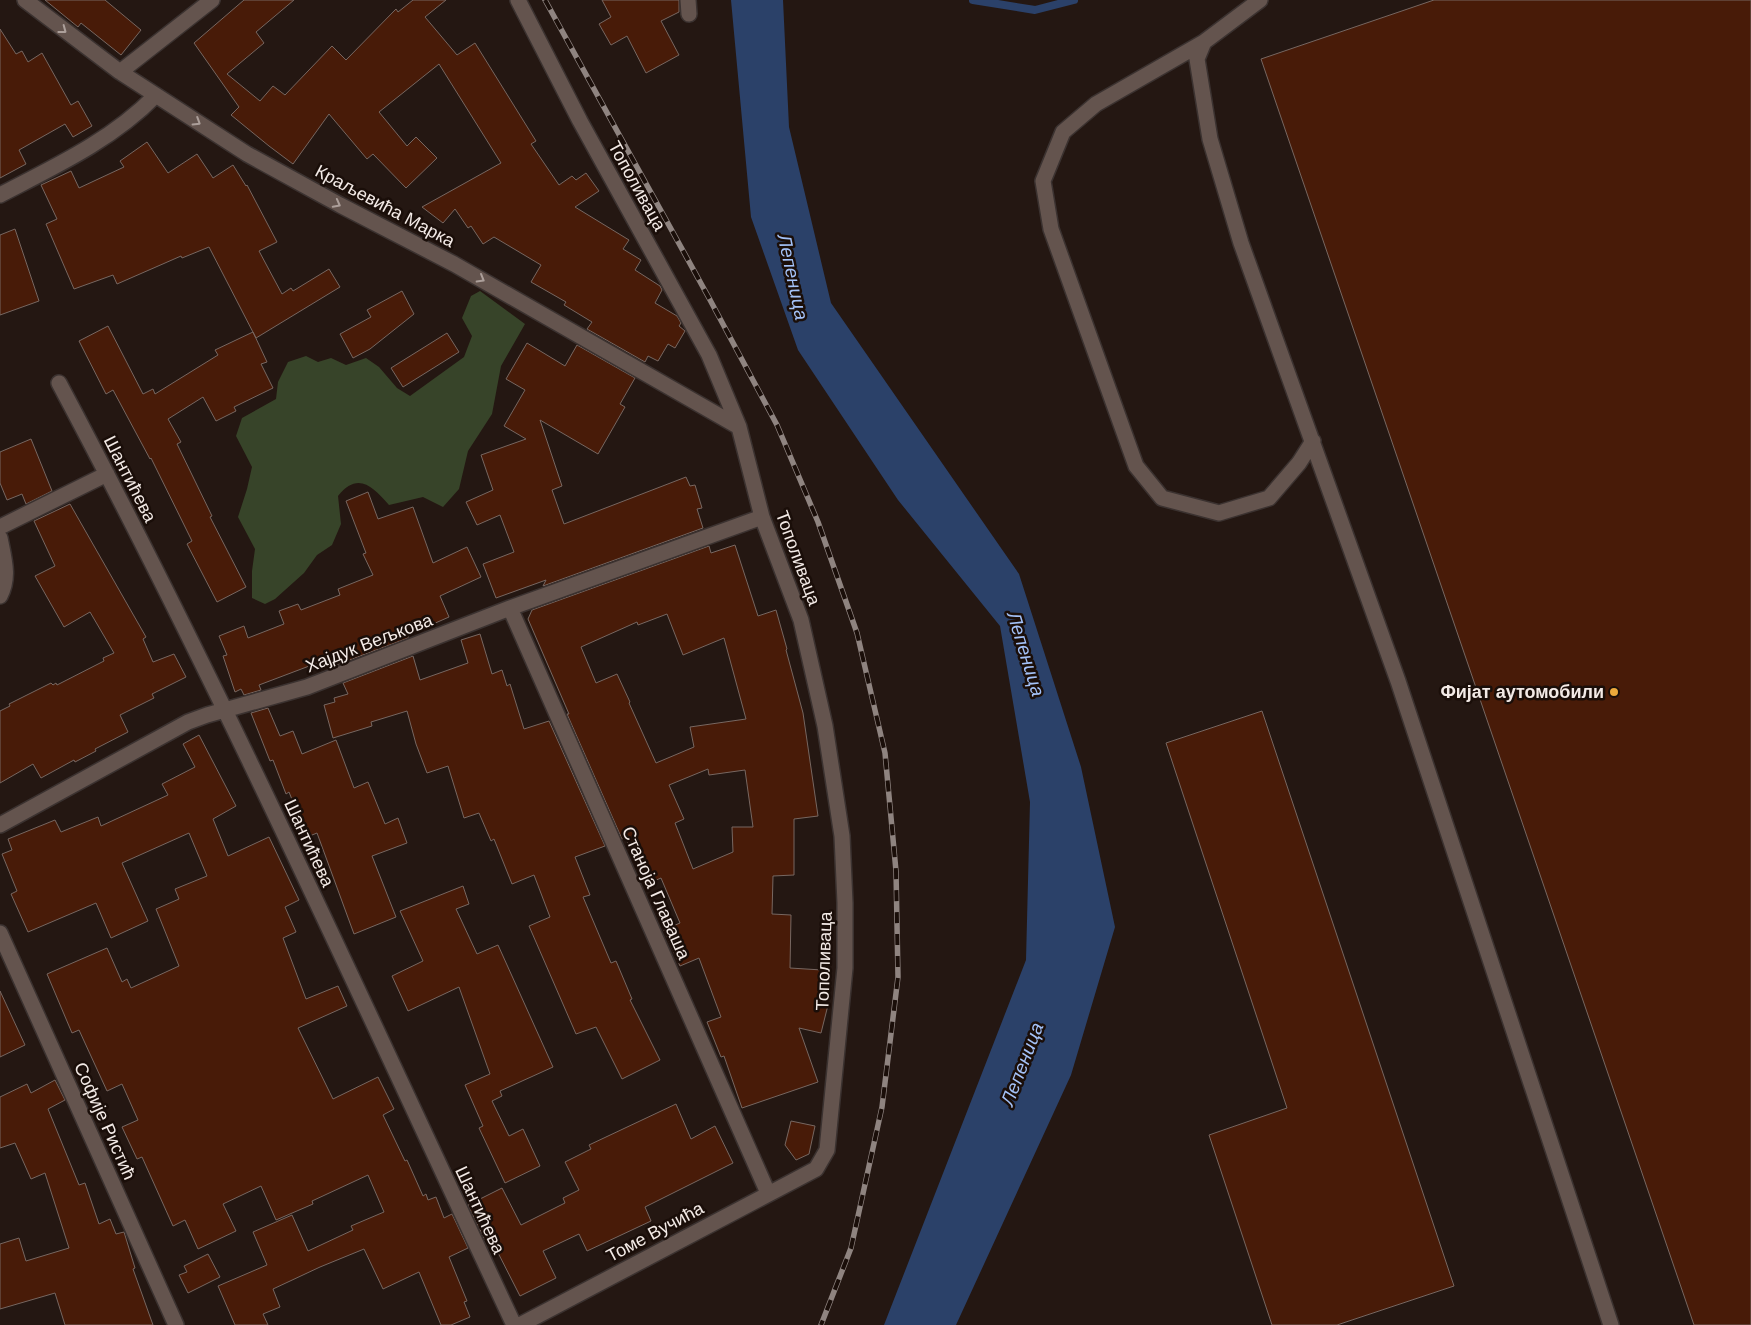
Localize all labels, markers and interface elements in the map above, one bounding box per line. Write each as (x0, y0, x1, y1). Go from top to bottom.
one-way arrow (58, 24, 67, 33)
one-way arrow (191, 116, 200, 126)
street label: Тополиваца (604, 138, 670, 235)
street label: Краљевића Марка (312, 161, 459, 252)
one-way arrow (332, 198, 341, 208)
water label: Лепеница (773, 230, 812, 322)
one-way arrow (476, 273, 485, 283)
street label: Шантићева (100, 433, 161, 526)
street label: Тополиваца (772, 508, 825, 609)
water label: Лепеница (1003, 607, 1049, 699)
street label: Хајдук Вељкова (303, 609, 436, 676)
place label: Фијат аутомобили (1440, 682, 1604, 702)
marker: Фијат аутомобили (1608, 686, 1620, 698)
street label: Шантићева (280, 796, 338, 891)
street label: Станоја Главаша (618, 824, 695, 963)
street label: Тополиваца (812, 910, 836, 1011)
water label: Лепеница (996, 1019, 1047, 1110)
street label: Софије Ристић (70, 1059, 140, 1183)
street label: Шантићева (451, 1163, 509, 1258)
street label: Томе Вучића (603, 1198, 708, 1266)

